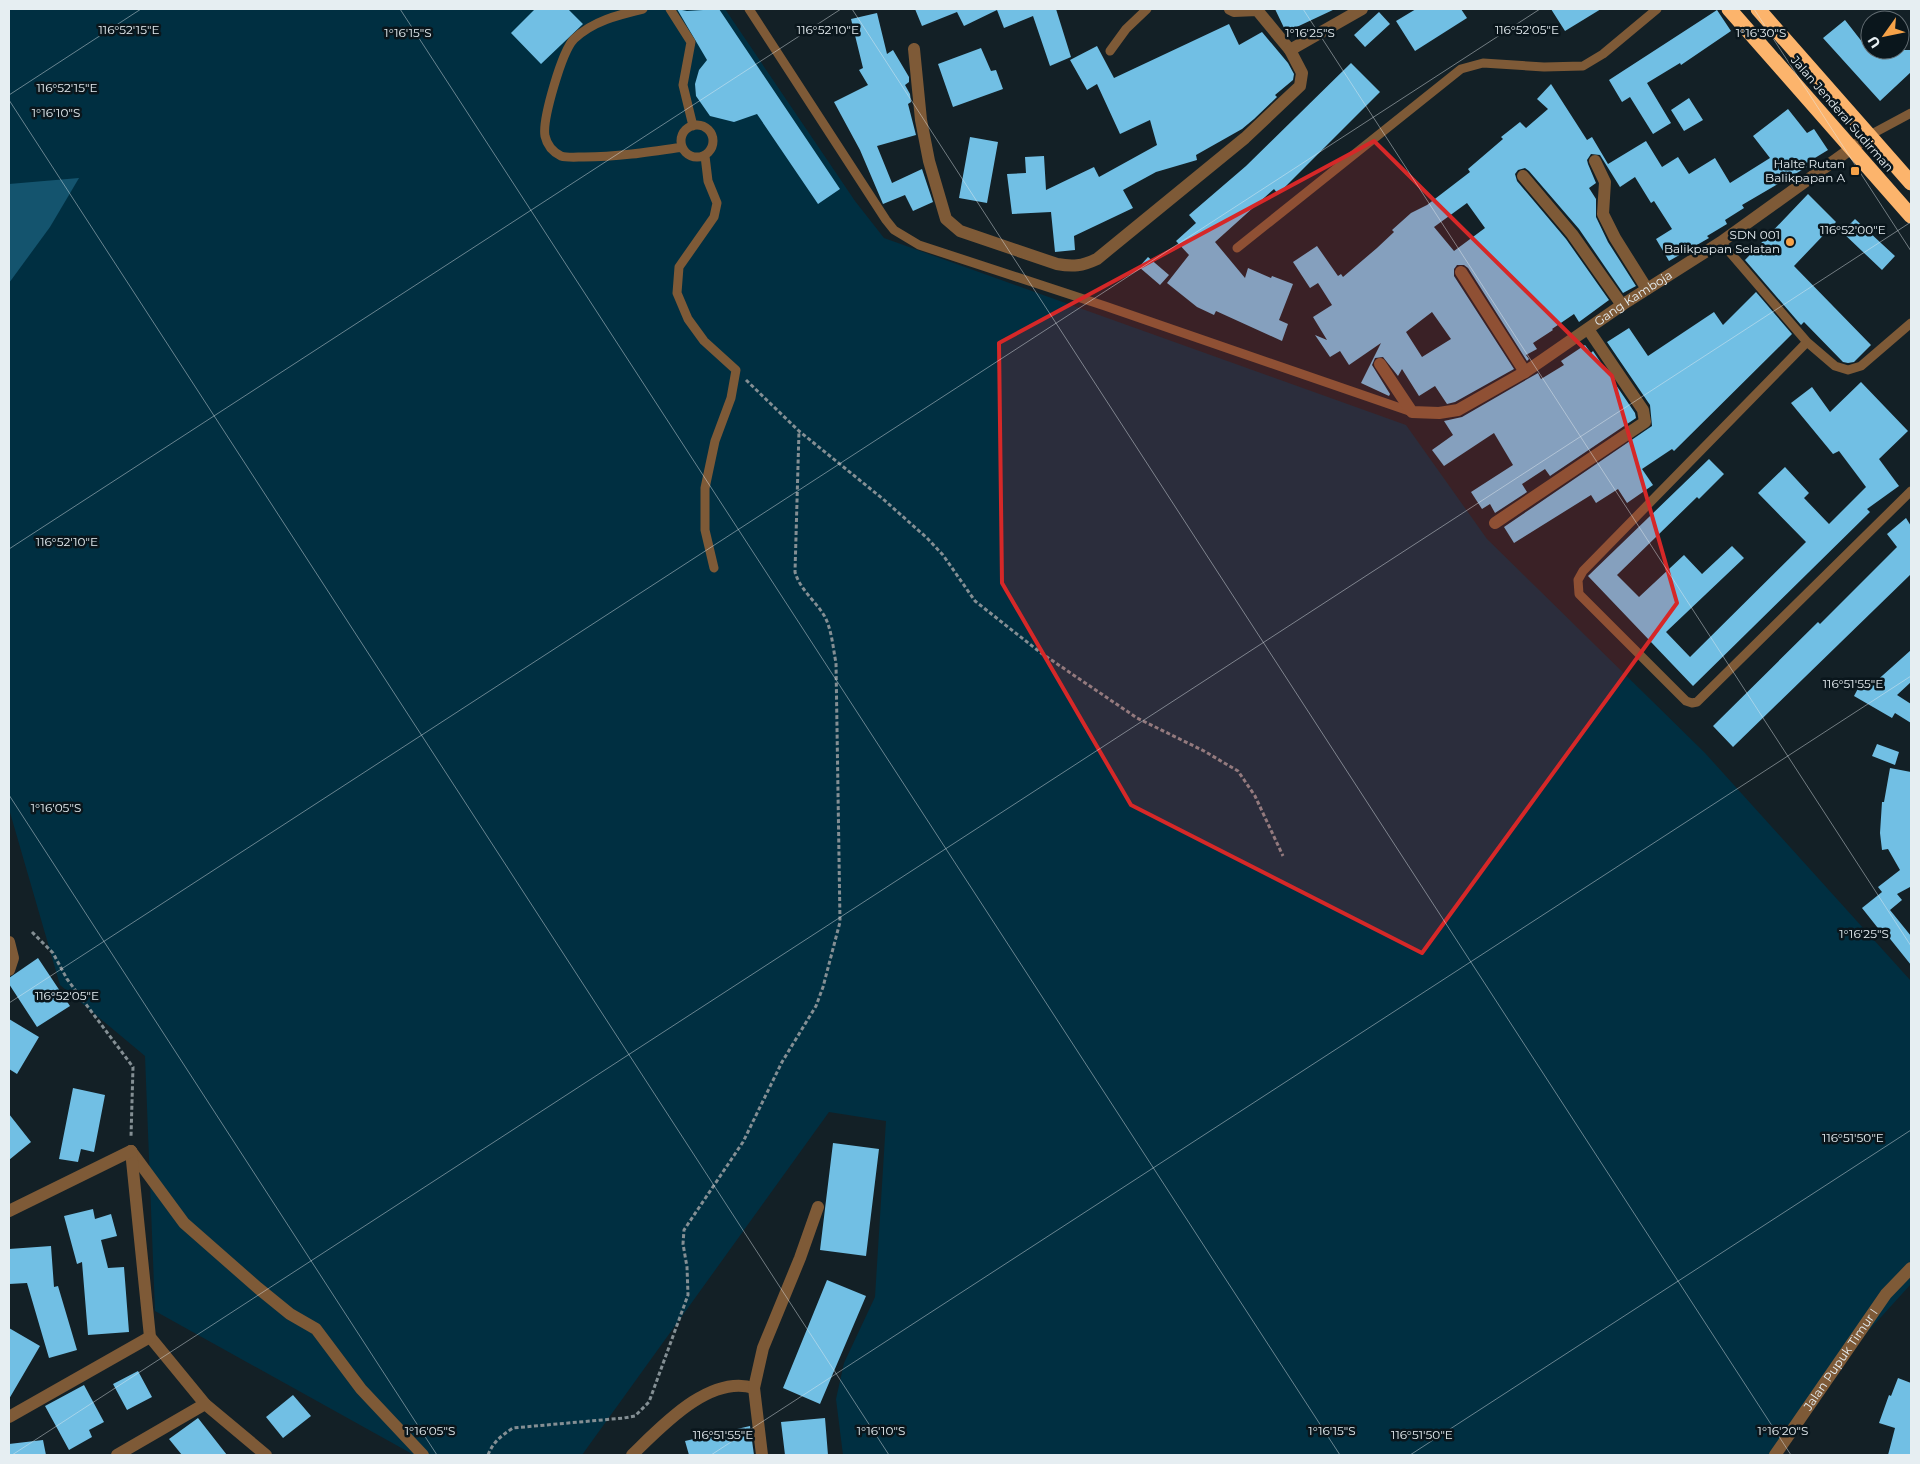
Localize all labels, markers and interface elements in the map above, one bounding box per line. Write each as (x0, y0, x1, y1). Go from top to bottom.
north arrow (1860, 10, 1910, 60)
text: 116°52'15"E (98, 22, 160, 37)
text: 116°52'10"E (797, 22, 859, 37)
text: 116°52'05"E (1495, 22, 1559, 37)
text: 1°16'15"S (384, 25, 432, 40)
text: 1°16'25"S (1285, 25, 1335, 40)
text: 1°16'30"S (1736, 25, 1786, 40)
text: U (1864, 33, 1885, 52)
street label: Jalan Jenderal Sudirman (1787, 52, 1897, 175)
text: 116°52'15"E (36, 80, 98, 95)
text: 1°16'10"S (32, 105, 80, 120)
place label: Halte Rutan Balikpapan A (1765, 156, 1845, 185)
marker: Halte Rutan Balikpapan A (1849, 165, 1861, 177)
text: 116°52'00"E (1820, 222, 1886, 237)
place label: SDN 001 Balikpapan Selatan (1664, 227, 1780, 256)
marker: SDN 001 Balikpapan Selatan (1784, 236, 1796, 248)
street label: Gang Kamboja (1591, 267, 1675, 329)
text: 116°52'10"E (36, 534, 98, 549)
text: 116°51'55"E (1823, 676, 1883, 691)
text: 1°16'05"S (31, 800, 81, 815)
text: 1°16'25"S (1839, 926, 1889, 941)
text: 116°52'05"E (35, 988, 99, 1003)
text: 116°51'50"E (1822, 1130, 1884, 1145)
street label: Jalan Pupuk Timur I (1799, 1305, 1881, 1414)
text: 1°16'05"S (405, 1423, 455, 1438)
text: 1°16'10"S (857, 1423, 905, 1438)
text: 1°16'15"S (1308, 1423, 1356, 1438)
text: 1°16'20"S (1758, 1423, 1808, 1438)
text: 116°51'55"E (693, 1427, 753, 1442)
text: 116°51'50"E (1391, 1427, 1453, 1442)

